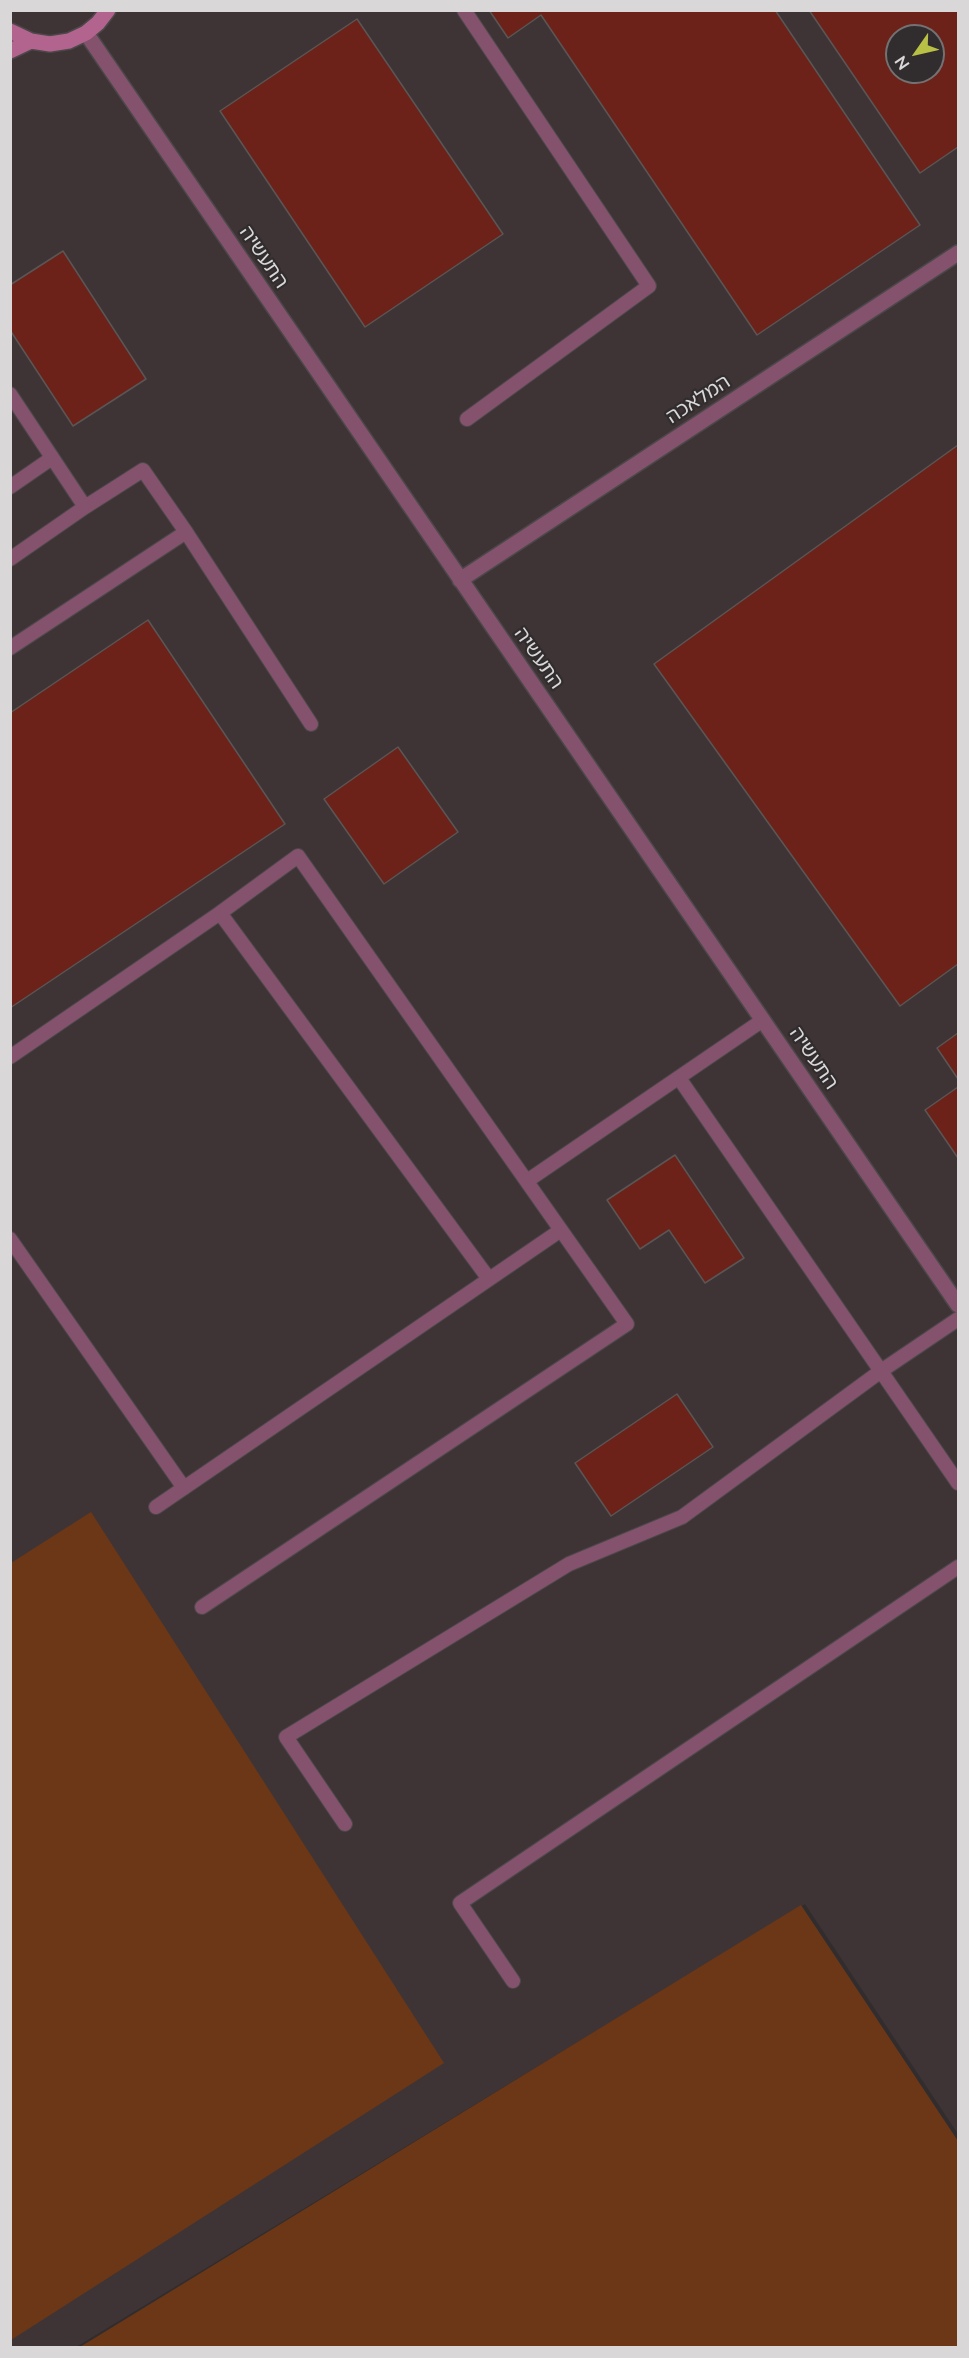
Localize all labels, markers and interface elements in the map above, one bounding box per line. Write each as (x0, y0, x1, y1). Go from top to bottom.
north arrow (885, 24, 945, 84)
text: N (890, 53, 913, 74)
street label: התעשיה (234, 221, 294, 293)
street label: המלאכה (661, 369, 735, 429)
street label: התעשיה (509, 622, 569, 694)
street label: התעשיה (784, 1022, 844, 1094)

